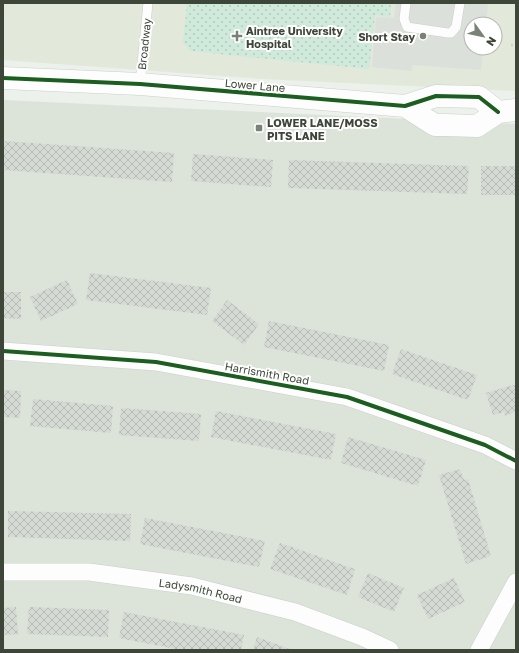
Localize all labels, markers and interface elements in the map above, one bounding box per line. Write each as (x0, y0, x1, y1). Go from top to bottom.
north arrow (463, 16, 503, 56)
street label: Broadway (135, 17, 153, 71)
place label: Aintree University Hospital (246, 24, 343, 50)
marker: Aintree University Hospital (231, 30, 243, 42)
place label: Short Stay (358, 30, 415, 43)
marker: Short Stay (418, 31, 428, 41)
text: N (484, 35, 500, 49)
street label: Lower Lane (224, 76, 286, 94)
place label: LOWER LANE/MOSS PITS LANE (267, 116, 378, 142)
marker: LOWER LANE/MOSS PITS LANE (254, 123, 264, 133)
street label: Harrismith Road (224, 359, 310, 387)
street label: Ladysmith Road (158, 575, 244, 605)

